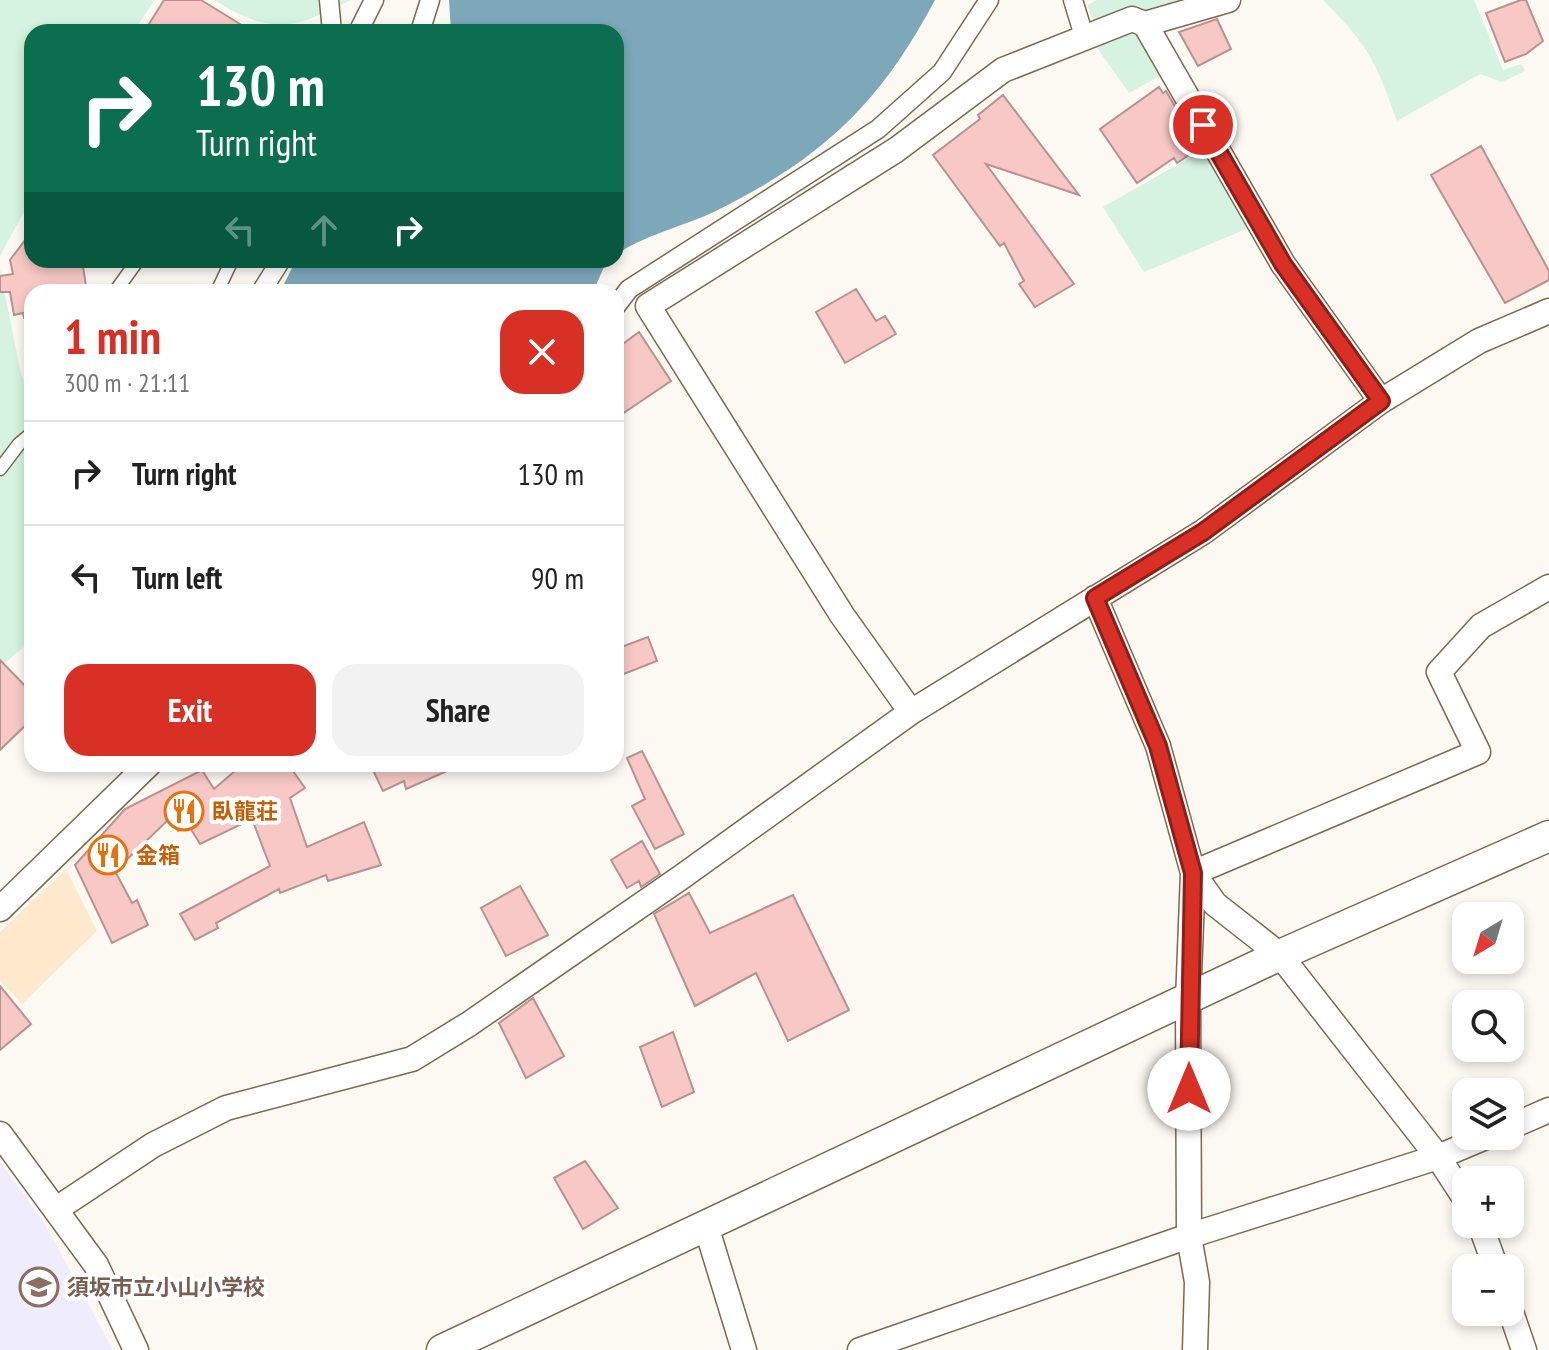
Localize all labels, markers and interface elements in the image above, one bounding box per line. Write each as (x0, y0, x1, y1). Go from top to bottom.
text: 130 m (196, 49, 325, 121)
icon: right (64, 56, 168, 160)
pin (1169, 91, 1237, 159)
icon: arrive (1181, 103, 1225, 147)
text: Turn right (196, 119, 317, 166)
icon: left (218, 208, 262, 252)
icon: ahead (302, 208, 346, 252)
icon: right (386, 208, 430, 252)
text: 1 min (64, 305, 161, 367)
button: close (500, 310, 584, 394)
text: 300 m · 21:11 (64, 366, 190, 399)
icon: right (64, 451, 108, 495)
text: Turn right (132, 454, 236, 493)
text: 130 m (518, 454, 584, 493)
icon: left (64, 555, 108, 599)
text: Turn left (132, 558, 222, 597)
text: 90 m (531, 558, 584, 597)
button: Exit (64, 664, 316, 756)
button: Share (332, 664, 584, 756)
restaurant icon: 臥龍荘 (163, 790, 205, 832)
place label: 臥龍荘 (212, 797, 278, 825)
restaurant icon: 金箱 (87, 834, 129, 876)
place label: 金箱 (136, 841, 180, 869)
north arrow (1452, 902, 1524, 974)
map controls (1452, 902, 1524, 1326)
button: search (1452, 990, 1524, 1062)
position arrow (1147, 1047, 1231, 1131)
button: layers (1452, 1078, 1524, 1150)
button: + (1452, 1166, 1524, 1238)
button: − (1452, 1254, 1524, 1326)
school or university icon: 須坂市立小山小学校 (18, 1266, 60, 1308)
place label: 須坂市立小山小学校 (67, 1273, 265, 1301)

